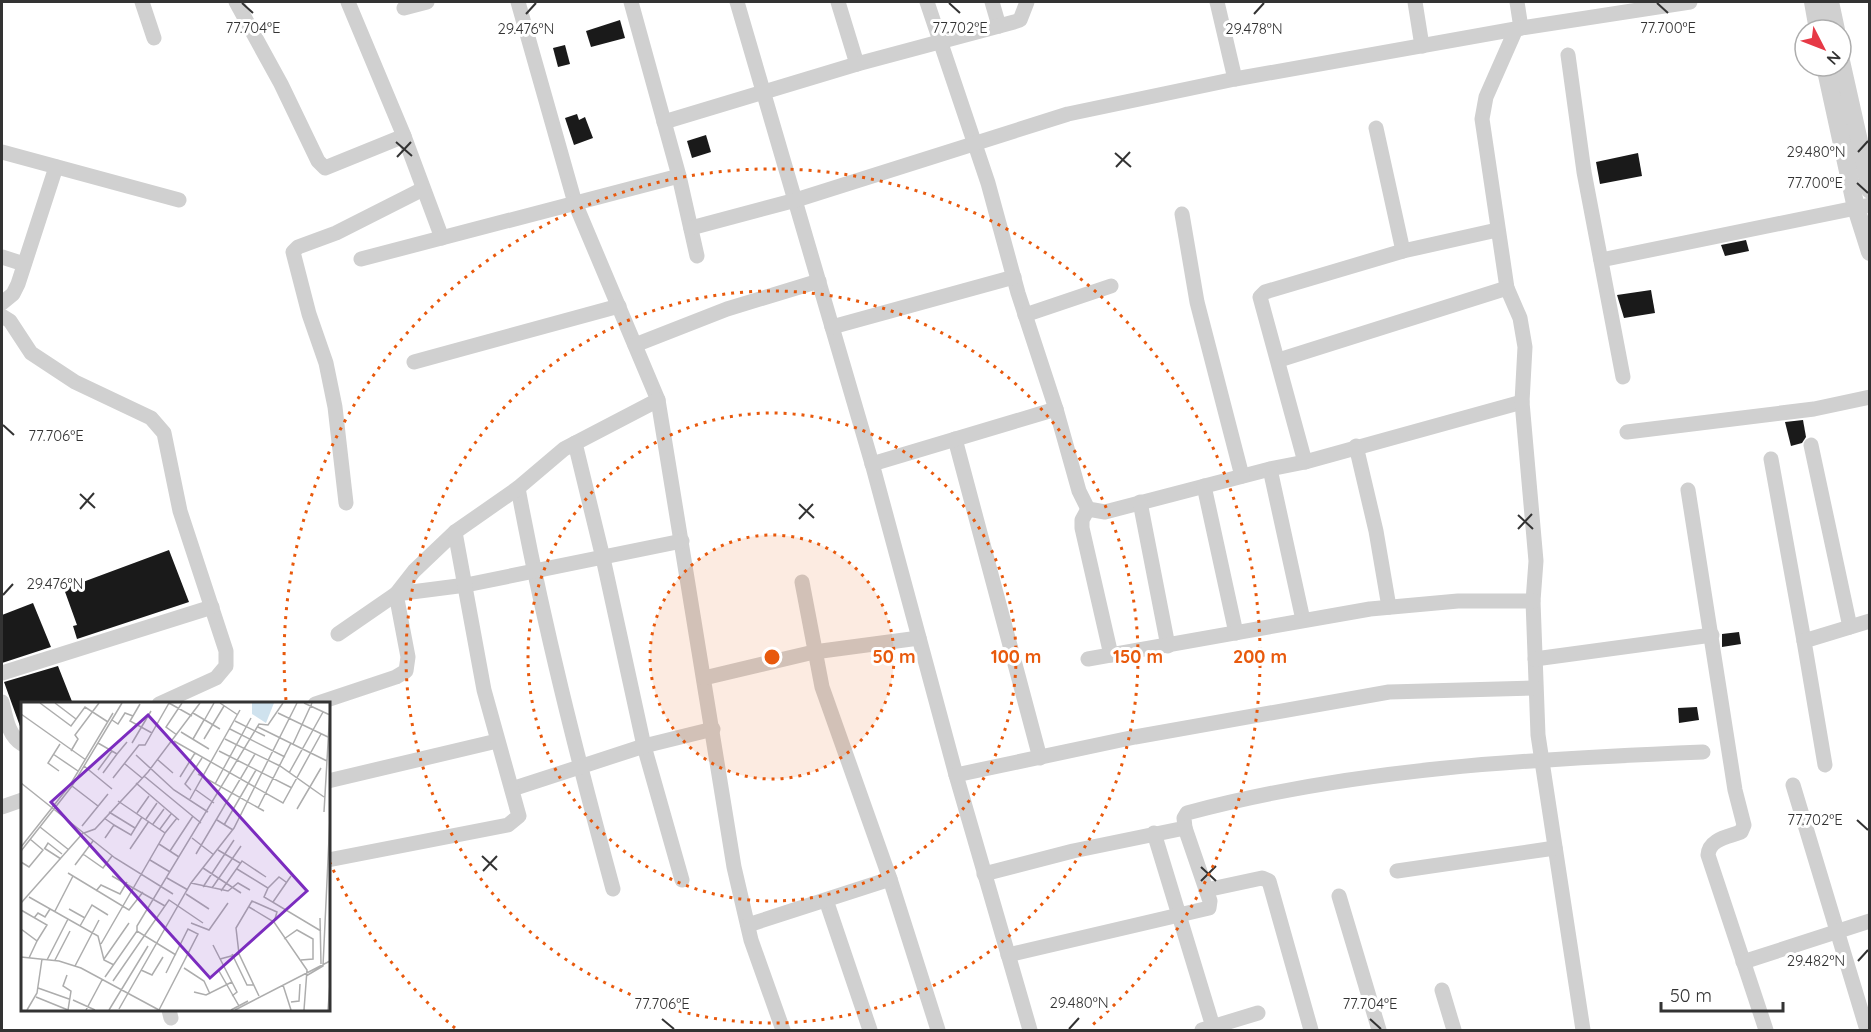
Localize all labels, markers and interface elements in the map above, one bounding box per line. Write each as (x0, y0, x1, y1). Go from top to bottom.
text: 77.704°E (225, 18, 281, 37)
text: 77.702°E (932, 18, 988, 37)
text: 77.700°E (1640, 18, 1696, 37)
north arrow (1793, 18, 1853, 78)
text: 29.476°N (497, 19, 555, 38)
text: 29.478°N (1225, 19, 1283, 38)
text: N (1823, 47, 1846, 69)
text: 29.480°N (1786, 142, 1846, 161)
text: 77.700°E (1787, 173, 1843, 192)
text: 77.706°E (28, 426, 84, 445)
text: 29.476°N (26, 574, 84, 593)
text: 50 m (872, 645, 916, 668)
text: 100 m (991, 645, 1041, 668)
text: 150 m (1113, 645, 1163, 668)
text: 200 m (1233, 645, 1287, 668)
centre of rings (762, 647, 782, 667)
inset map (21, 702, 330, 1011)
text: 77.702°E (1787, 810, 1843, 829)
text: 29.482°N (1787, 951, 1845, 970)
scale bar (1661, 975, 1782, 1013)
text: 50 m (1670, 984, 1712, 1007)
text: 29.480°N (1049, 993, 1109, 1012)
text: 77.706°E (634, 994, 690, 1013)
text: 77.704°E (1342, 994, 1398, 1013)

